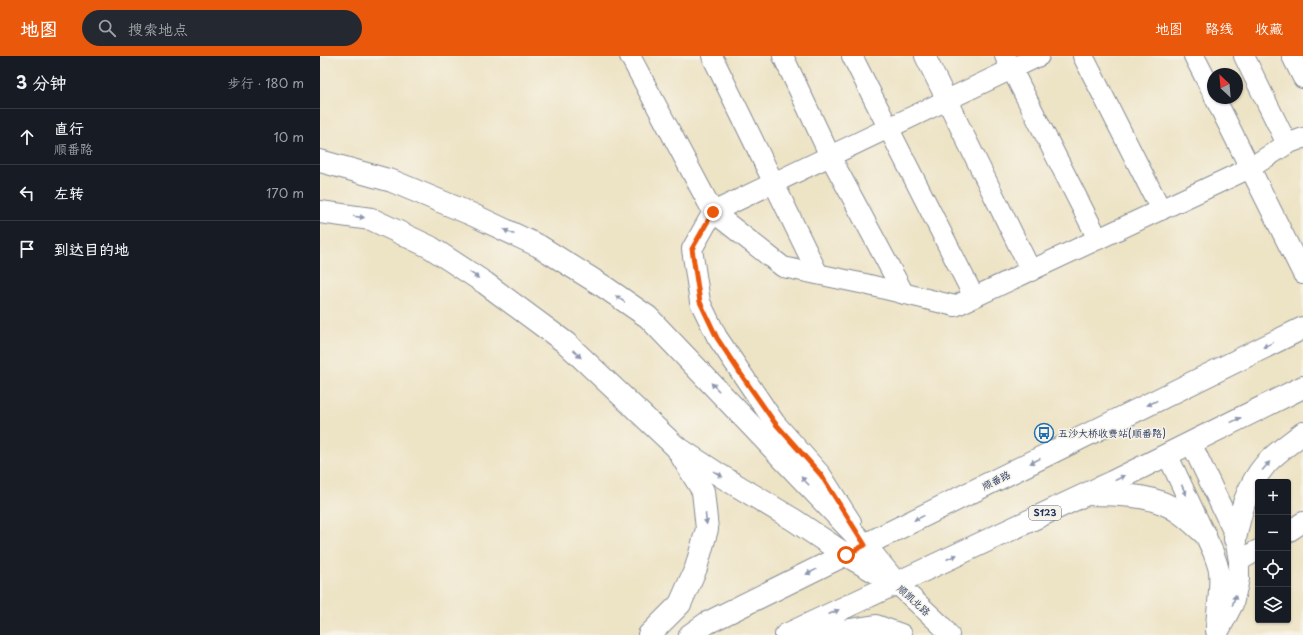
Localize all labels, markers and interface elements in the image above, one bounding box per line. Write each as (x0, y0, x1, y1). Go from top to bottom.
search box (82, 10, 362, 46)
text: 地图 (20, 14, 58, 42)
icon: search (96, 17, 118, 39)
text: 搜索地点 (128, 17, 188, 40)
text: 地图 (1155, 18, 1183, 39)
text: 路线 (1205, 18, 1233, 39)
text: 收藏 (1255, 18, 1283, 39)
north arrow (1207, 68, 1243, 104)
text: 3 分钟 (16, 69, 67, 95)
text: 步行 · 180 m (228, 73, 304, 92)
text: 直行 (54, 116, 84, 139)
icon: ahead (16, 126, 38, 148)
text: 10 m (274, 127, 304, 146)
text: 顺番路 (54, 139, 93, 158)
text: 左转 (54, 181, 84, 204)
icon: left (16, 182, 38, 204)
text: 170 m (266, 183, 304, 202)
route end (704, 203, 722, 221)
one-way arrow (353, 214, 365, 220)
one-way arrow (503, 229, 515, 235)
text: 到达目的地 (54, 237, 129, 260)
icon: arrive (16, 238, 38, 260)
one-way arrow (468, 272, 479, 279)
one-way arrow (615, 295, 626, 302)
one-way arrow (1262, 342, 1274, 348)
one-way arrow (572, 349, 582, 359)
one-way arrow (710, 382, 720, 392)
one-way arrow (1146, 400, 1157, 406)
one-way arrow (1231, 417, 1242, 423)
bus stop icon: 五沙大桥收费站(顺番路) (1033, 422, 1055, 444)
place label: 五沙大桥收费站(顺番路) (1058, 425, 1166, 440)
one-way arrow (1029, 457, 1041, 464)
one-way arrow (1261, 460, 1270, 471)
street label: 顺番路 (979, 466, 1013, 493)
one-way arrow (713, 470, 723, 478)
one-way arrow (1114, 475, 1126, 481)
one-way arrow (800, 476, 809, 486)
map controls (1255, 479, 1291, 623)
button: + (1255, 479, 1291, 515)
one-way arrow (1181, 484, 1187, 495)
road number: S123 (1029, 506, 1061, 520)
one-way arrow (702, 513, 709, 525)
one-way arrow (913, 515, 924, 521)
button: − (1255, 515, 1291, 551)
route start (837, 546, 855, 564)
button: locate (1255, 551, 1291, 587)
one-way arrow (946, 554, 957, 560)
one-way arrow (805, 569, 817, 575)
street label: 顺凯北路 (894, 581, 934, 619)
button: layers (1255, 587, 1291, 623)
one-way arrow (1231, 594, 1237, 606)
one-way arrow (828, 609, 840, 615)

